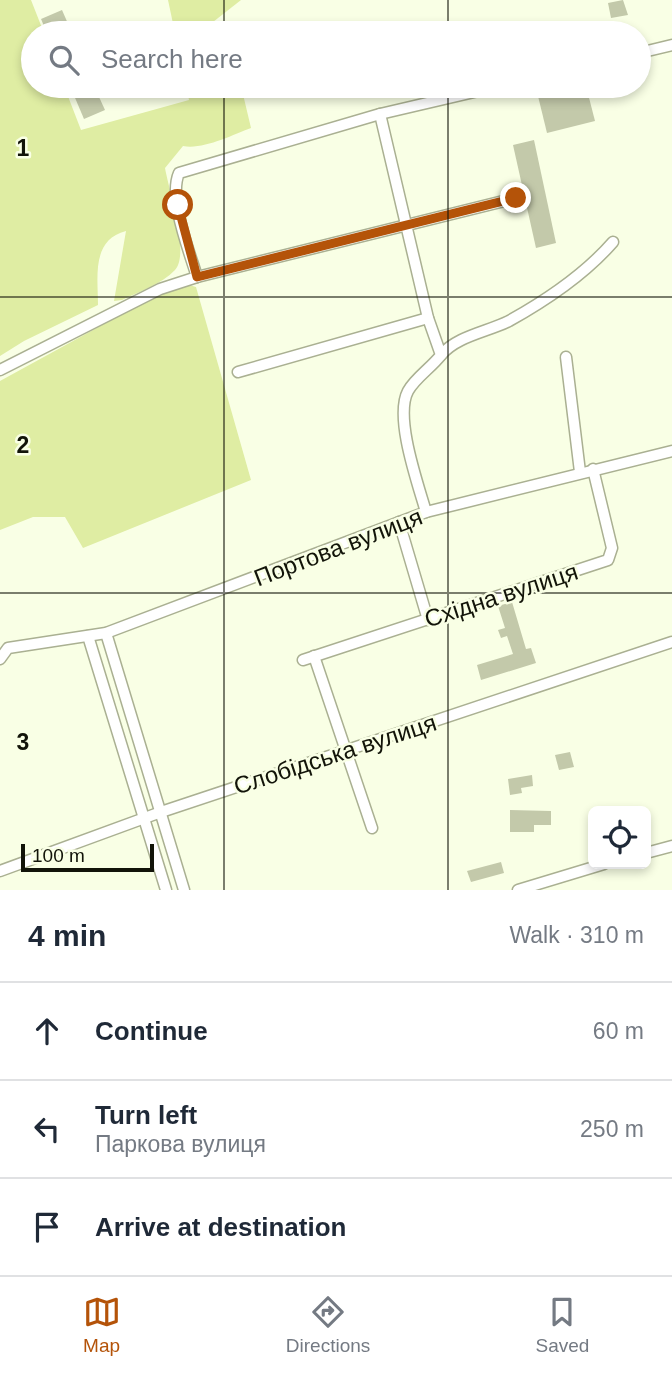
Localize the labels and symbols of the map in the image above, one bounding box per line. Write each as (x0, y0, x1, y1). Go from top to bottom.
text: 1 (17, 135, 30, 161)
route end (500, 182, 531, 213)
route start (162, 189, 193, 220)
text: 2 (17, 432, 29, 458)
street label: Портова вулиця (250, 503, 426, 591)
street label: Східна вулиця (421, 557, 581, 633)
street label: Слобідська вулиця (230, 708, 440, 800)
text: 3 (17, 729, 29, 755)
scale bar (21, 841, 154, 873)

